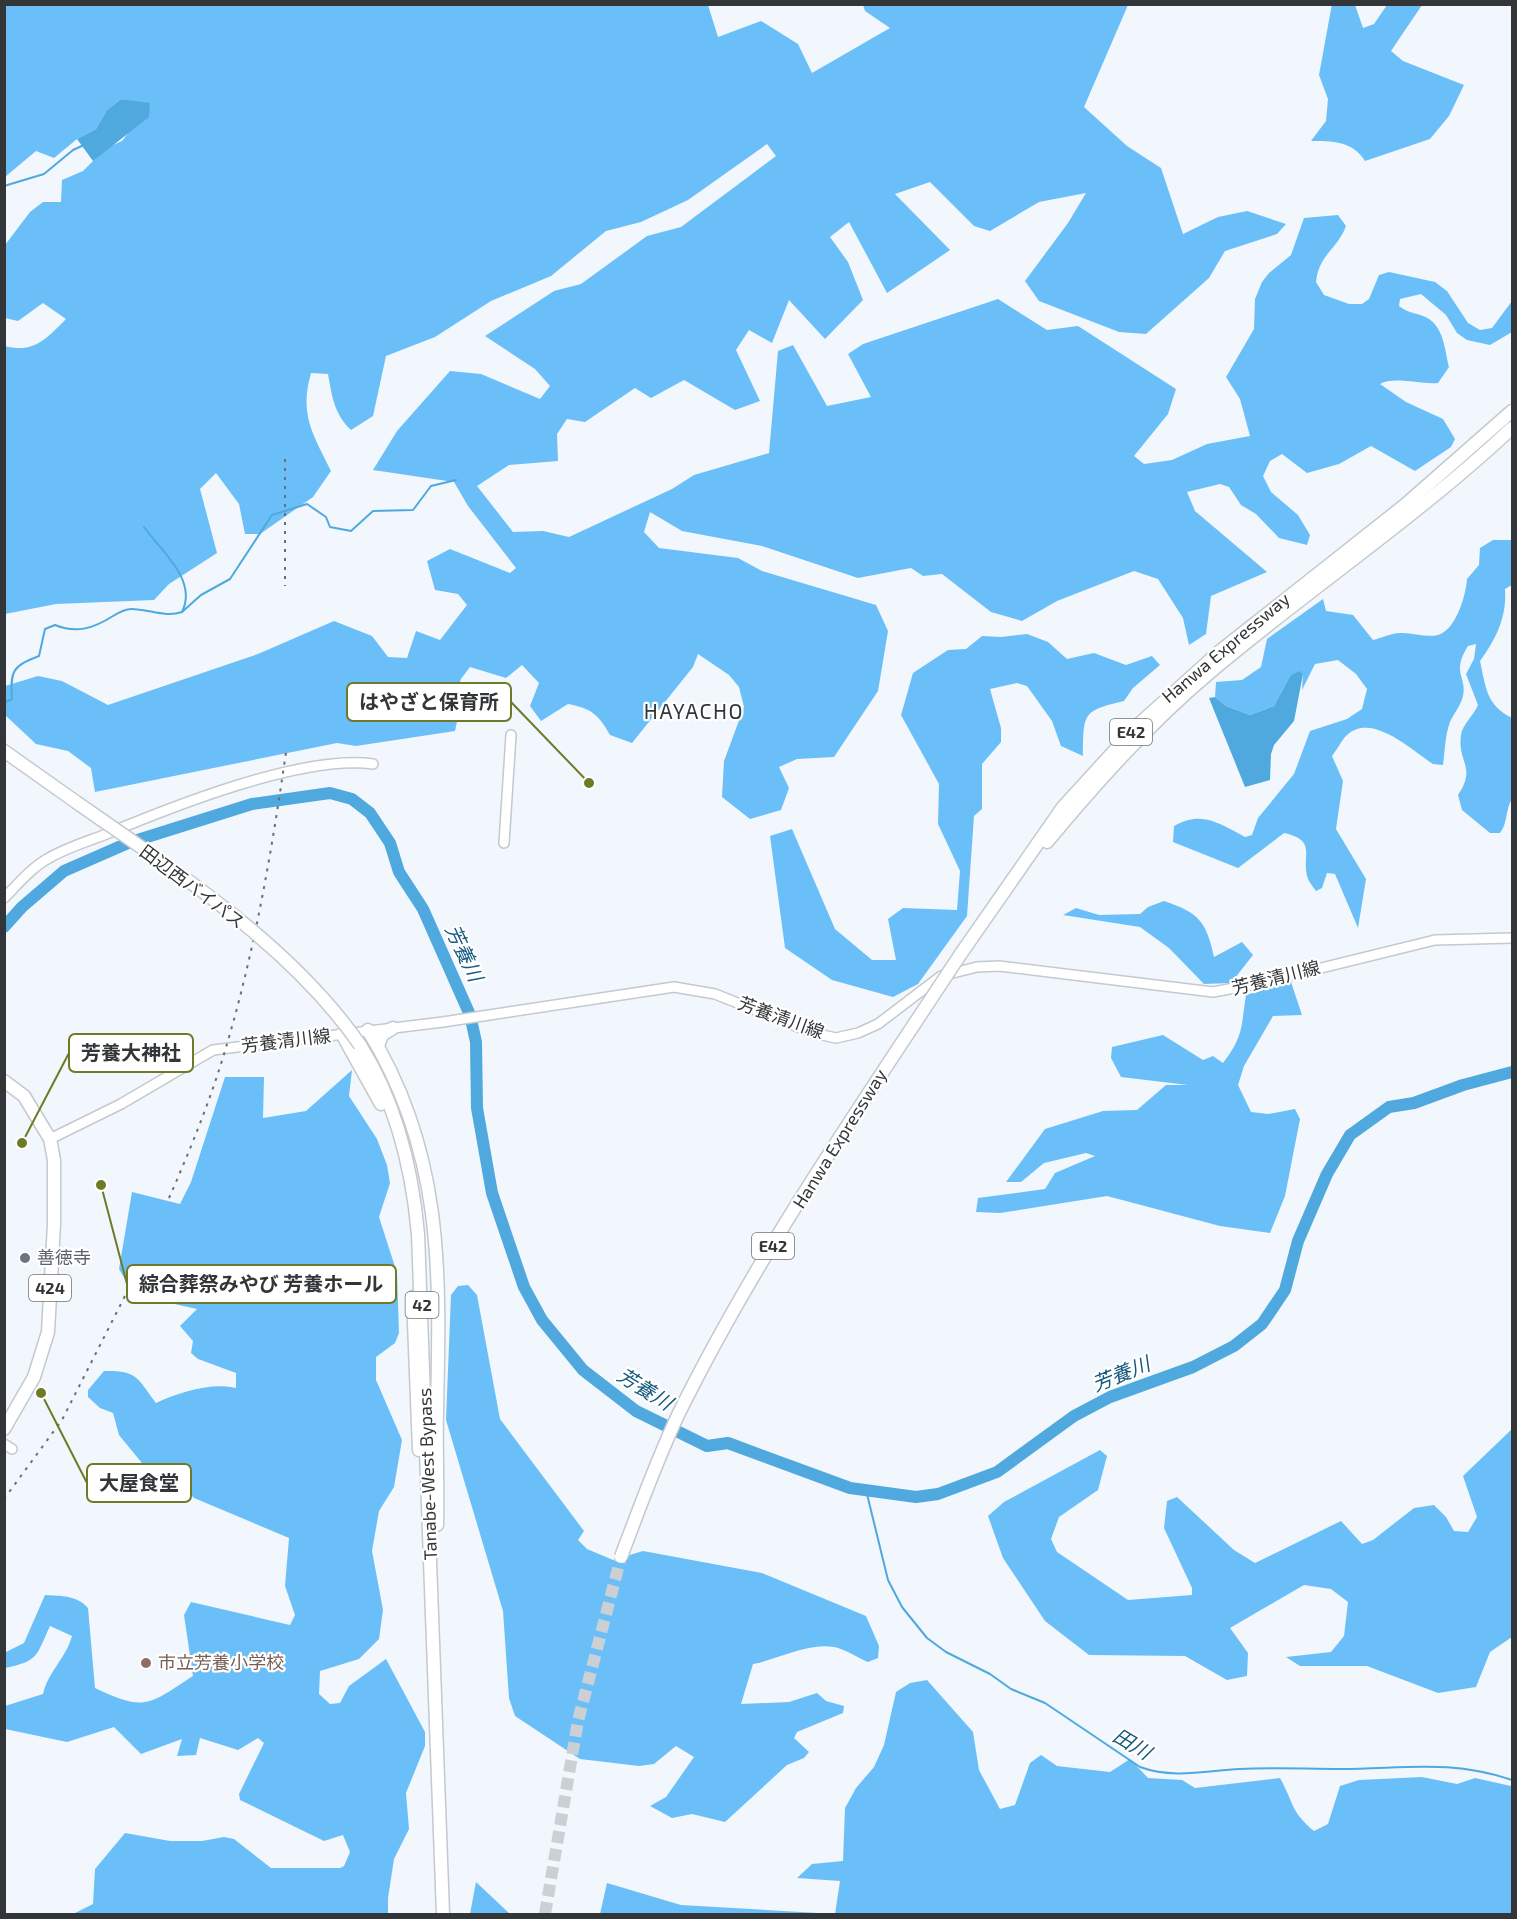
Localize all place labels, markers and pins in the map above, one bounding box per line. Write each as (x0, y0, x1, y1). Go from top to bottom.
callout: はやざと保育所 (347, 683, 511, 721)
callout: 芳養大神社 (69, 1034, 193, 1072)
place label: 善徳寺 (37, 1246, 91, 1268)
marker: 善徳寺 (18, 1251, 32, 1265)
callout: 綜合葬祭みやび 芳養ホール (127, 1265, 396, 1303)
callout: 大屋食堂 (87, 1464, 191, 1502)
place label: 市立芳養小学校 (158, 1651, 284, 1673)
marker: 市立芳養小学校 (139, 1656, 153, 1670)

